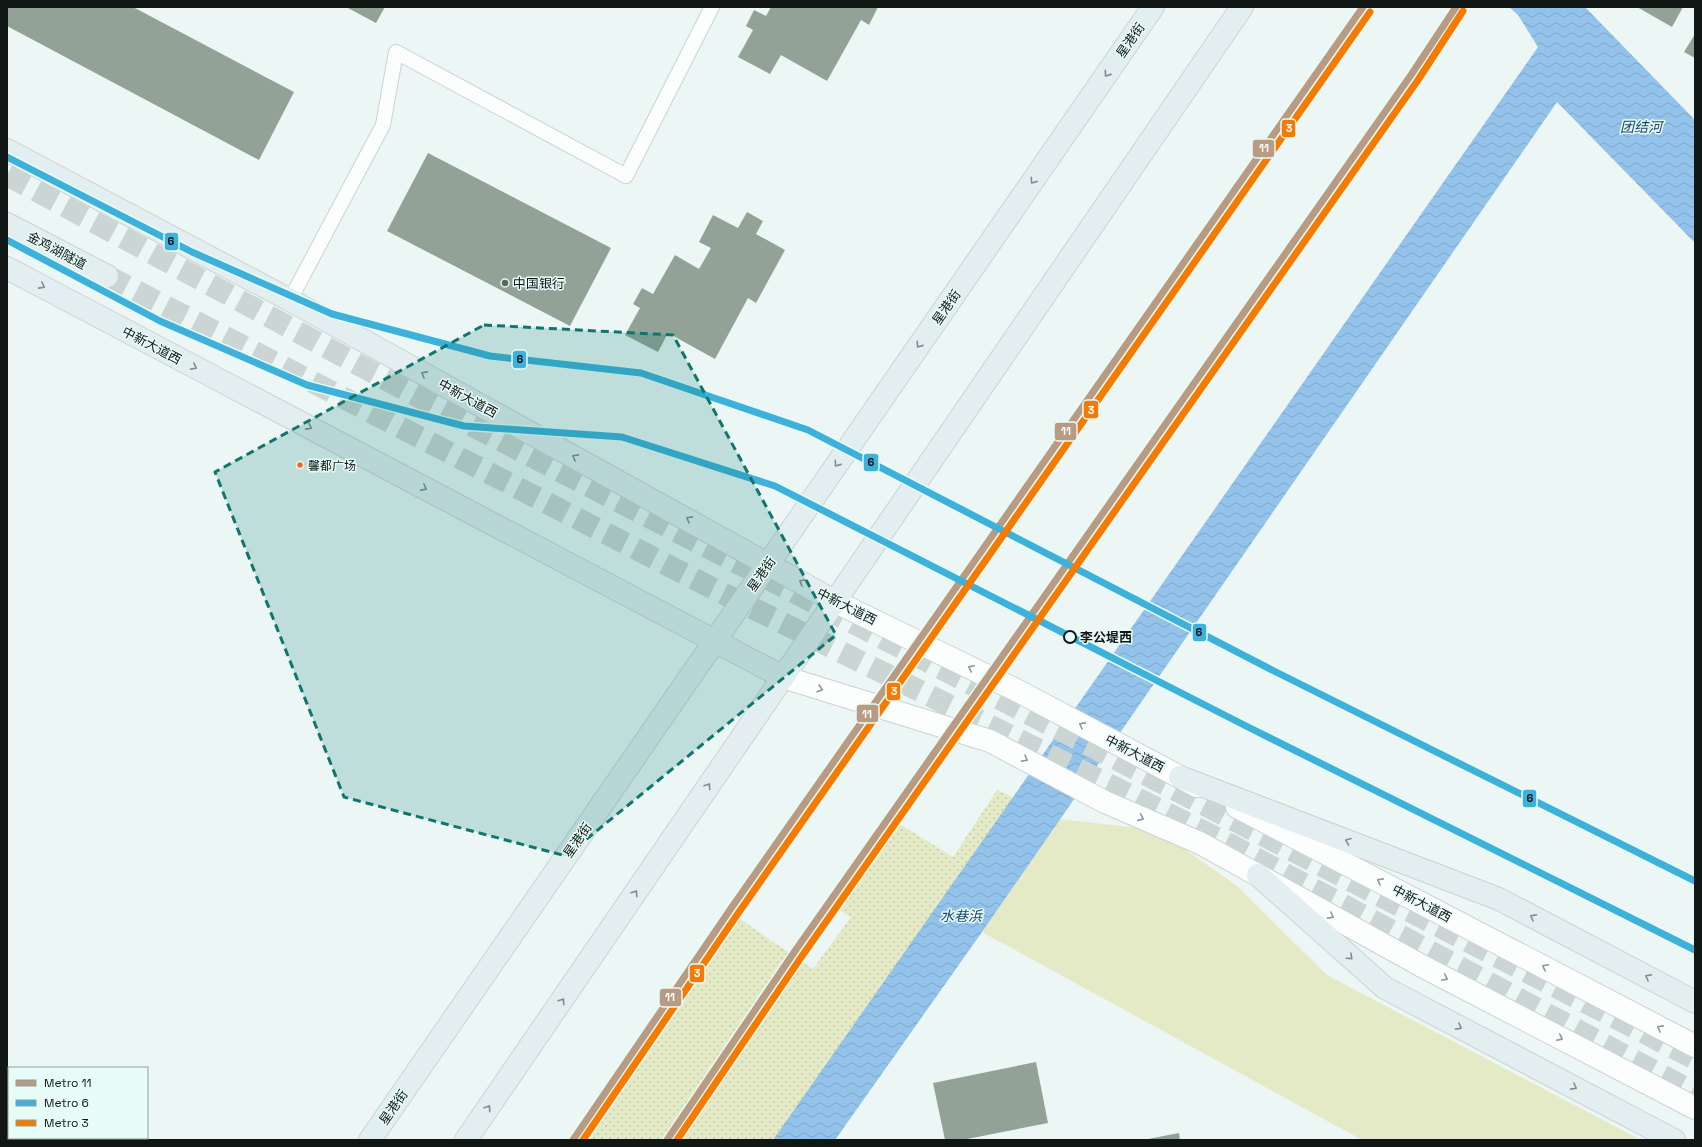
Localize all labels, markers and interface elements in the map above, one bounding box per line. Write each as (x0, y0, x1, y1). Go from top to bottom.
street label: 星港街 (1112, 19, 1149, 61)
one-way arrow (1105, 69, 1112, 76)
water label: 团结河 (1620, 118, 1665, 136)
line badge: 3 (1281, 119, 1296, 138)
text: 3 (1286, 121, 1293, 135)
line badge: 11 (1252, 139, 1275, 158)
text: 11 (1259, 141, 1269, 155)
one-way arrow (1031, 176, 1038, 183)
street label: 金鸡湖隧道 (24, 228, 89, 273)
line badge: 6 (164, 232, 179, 251)
text: 6 (168, 234, 175, 248)
place label: 中国银行 (513, 275, 565, 292)
marker: 中国银行 (500, 278, 510, 288)
one-way arrow (37, 282, 45, 289)
street label: 星港街 (928, 286, 965, 328)
street label: 中新大道西 (119, 323, 184, 368)
one-way arrow (917, 341, 924, 348)
line badge: 6 (512, 350, 527, 369)
text: 6 (517, 352, 524, 366)
one-way arrow (190, 362, 197, 369)
one-way arrow (421, 371, 428, 378)
street label: 中新大道西 (435, 375, 500, 422)
line badge: 3 (1083, 400, 1099, 419)
text: 3 (1088, 403, 1095, 417)
one-way arrow (305, 422, 312, 430)
line badge: 11 (1054, 422, 1077, 441)
text: 11 (1061, 424, 1071, 438)
line badge: 6 (863, 453, 879, 472)
one-way arrow (571, 454, 579, 461)
text: 6 (868, 455, 875, 469)
place label: 馨都广场 (308, 458, 356, 474)
marker: 馨都广场 (295, 460, 305, 470)
one-way arrow (834, 460, 842, 467)
one-way arrow (420, 483, 427, 490)
one-way arrow (685, 517, 693, 524)
street label: 星港街 (743, 553, 780, 595)
one-way arrow (799, 580, 806, 587)
street label: 中新大道西 (814, 584, 880, 629)
line badge: 6 (1192, 623, 1207, 642)
text: 6 (1196, 625, 1203, 639)
place label: 李公堤西 (1080, 629, 1132, 646)
marker: 李公堤西 (1063, 630, 1077, 644)
one-way arrow (967, 665, 975, 673)
line badge: 3 (886, 682, 901, 701)
one-way arrow (816, 684, 823, 693)
text: 3 (891, 684, 898, 698)
line badge: 11 (856, 704, 879, 723)
text: 11 (862, 707, 872, 721)
one-way arrow (1079, 723, 1086, 730)
street label: 中新大道西 (1102, 731, 1167, 776)
one-way arrow (1020, 755, 1028, 762)
one-way arrow (704, 783, 711, 790)
line badge: 6 (1522, 789, 1537, 808)
text: 6 (1527, 791, 1534, 805)
one-way arrow (1137, 813, 1144, 821)
street label: 星港街 (559, 819, 596, 861)
one-way arrow (1345, 838, 1352, 846)
one-way arrow (1377, 879, 1384, 886)
street label: 中新大道西 (1389, 881, 1454, 926)
one-way arrow (630, 890, 638, 897)
water label: 水巷浜 (940, 907, 983, 925)
one-way arrow (1327, 911, 1334, 918)
one-way arrow (1530, 914, 1537, 922)
one-way arrow (1346, 952, 1353, 959)
line badge: 3 (689, 964, 705, 983)
one-way arrow (1542, 965, 1549, 972)
text: 3 (694, 966, 701, 980)
one-way arrow (1441, 973, 1448, 981)
one-way arrow (1645, 975, 1652, 982)
line badge: 11 (659, 988, 682, 1007)
text: 11 (665, 990, 675, 1004)
one-way arrow (557, 998, 564, 1005)
one-way arrow (1455, 1022, 1462, 1029)
one-way arrow (1657, 1025, 1665, 1032)
one-way arrow (1556, 1033, 1564, 1041)
legend (8, 1067, 148, 1139)
text: Metro 11 (44, 1075, 92, 1091)
one-way arrow (1570, 1083, 1577, 1090)
street label: 星港街 (375, 1086, 412, 1128)
text: Metro 6 (44, 1095, 89, 1111)
one-way arrow (483, 1105, 491, 1112)
text: Metro 3 (44, 1115, 89, 1131)

